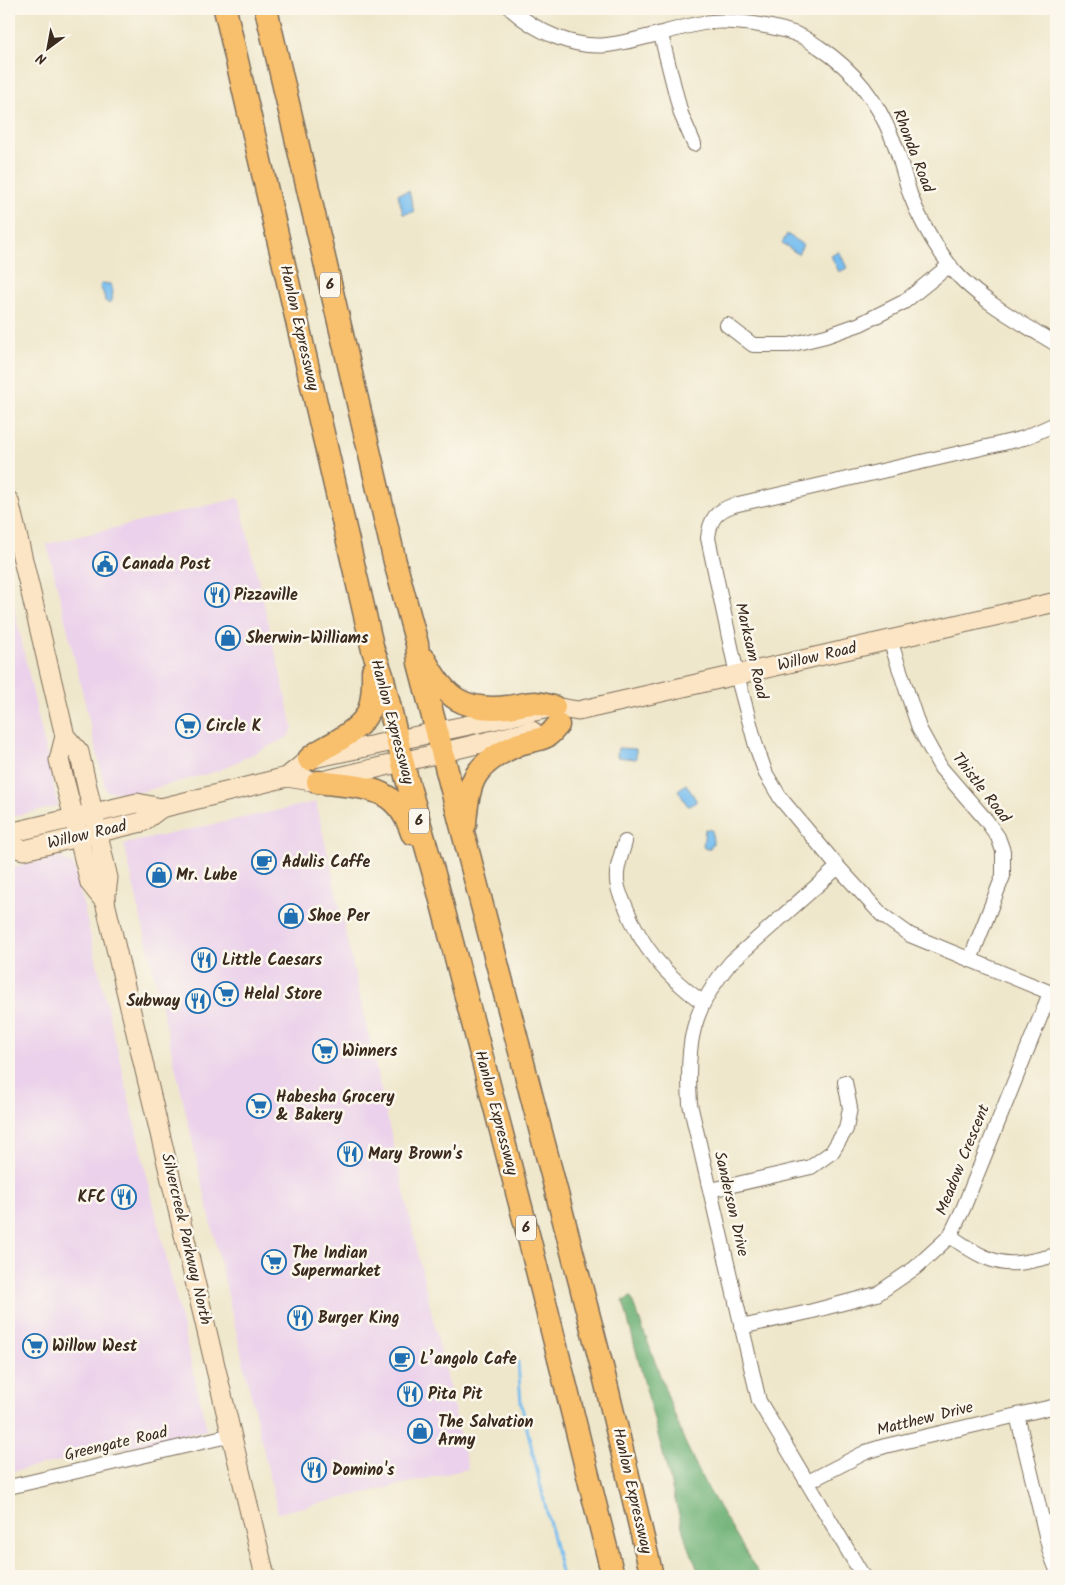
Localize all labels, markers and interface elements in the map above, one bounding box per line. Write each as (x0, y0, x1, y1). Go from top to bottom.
north arrow (22, 22, 72, 72)
text: N (32, 46, 51, 70)
street label: Rhonda Road (886, 106, 941, 197)
street label: Hanlon Expressway (272, 263, 326, 394)
road number: 6 (320, 272, 340, 298)
public building icon: Canada Post (92, 551, 118, 577)
place label: Canada Post (122, 552, 212, 577)
restaurant icon: Pizzaville (204, 582, 230, 608)
place label: Pizzaville (234, 583, 298, 608)
street label: Marksam Road (728, 600, 774, 703)
shop icon: Sherwin-Williams (215, 625, 241, 651)
place label: Sherwin-Williams (246, 626, 369, 651)
street label: Willow Road (775, 636, 860, 678)
street label: Hanlon Expressway (363, 657, 421, 788)
supermarket icon: Circle K (175, 713, 201, 739)
place label: Circle K (206, 714, 262, 739)
street label: Thistle Road (945, 747, 1017, 829)
road number: 6 (409, 808, 429, 834)
street label: Willow Road (45, 814, 130, 856)
cafe icon: Adulis Caffe (251, 849, 277, 875)
place label: Adulis Caffe (282, 850, 370, 875)
shop icon: Mr. Lube (146, 862, 172, 888)
place label: Mr. Lube (176, 863, 237, 888)
shop icon: Shoe Per (278, 903, 304, 929)
place label: Shoe Per (308, 904, 371, 929)
restaurant icon: Little Caesars (191, 947, 217, 973)
place label: Little Caesars (222, 948, 323, 973)
supermarket icon: Helal Store (213, 981, 239, 1007)
place label: Helal Store (244, 982, 322, 1007)
restaurant icon: Subway (185, 988, 211, 1014)
place label: Subway (126, 989, 181, 1014)
supermarket icon: Winners (312, 1038, 338, 1064)
place label: Winners (342, 1039, 398, 1064)
street label: Hanlon Expressway (467, 1048, 525, 1179)
place label: Habesha Grocery & Bakery (276, 1085, 395, 1128)
supermarket icon: Habesha Grocery & Bakery (246, 1093, 272, 1119)
street label: Meadow Crescent (929, 1100, 997, 1219)
restaurant icon: Mary Brown's (337, 1141, 363, 1167)
place label: Mary Brown's (368, 1142, 463, 1167)
street label: Sanderson Drive (707, 1149, 755, 1259)
street label: Silvercreek Parkway North (154, 1151, 218, 1327)
restaurant icon: KFC (111, 1184, 137, 1210)
place label: KFC (78, 1185, 106, 1210)
road number: 6 (516, 1216, 536, 1240)
place label: The Indian Supermarket (292, 1241, 382, 1284)
supermarket icon: The Indian Supermarket (261, 1249, 287, 1275)
restaurant icon: Burger King (287, 1305, 313, 1331)
place label: Burger King (318, 1306, 399, 1331)
supermarket icon: Willow West (22, 1333, 48, 1359)
place label: Willow West (52, 1334, 138, 1359)
cafe icon: L’angolo Cafe (389, 1346, 415, 1372)
place label: L’angolo Cafe (420, 1347, 517, 1372)
restaurant icon: Pita Pit (397, 1381, 423, 1407)
place label: Pita Pit (428, 1382, 483, 1407)
street label: Matthew Drive (874, 1395, 976, 1443)
place label: The Salvation Army (438, 1410, 534, 1453)
shop icon: The Salvation Army (407, 1418, 433, 1444)
street label: Greengate Road (62, 1420, 171, 1468)
street label: Hanlon Expressway (605, 1426, 659, 1557)
restaurant icon: Domino's (301, 1457, 327, 1483)
place label: Domino's (332, 1458, 395, 1483)

